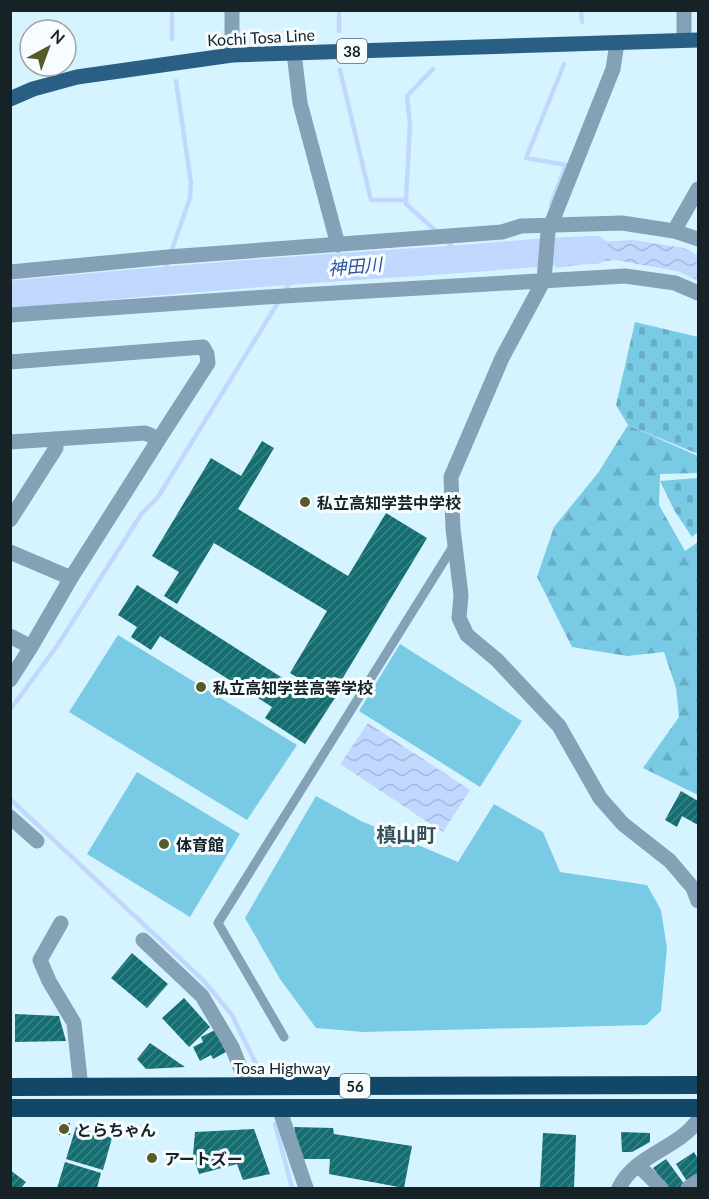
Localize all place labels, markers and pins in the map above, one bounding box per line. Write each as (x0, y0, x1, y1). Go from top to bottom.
place label: 私立高知学芸中学校 (317, 493, 461, 512)
marker: 私立高知学芸中学校 (298, 495, 312, 509)
place label: 私立高知学芸高等学校 (213, 678, 373, 697)
marker: 私立高知学芸高等学校 (194, 680, 208, 694)
place label: 体育館 (176, 835, 224, 854)
marker: 体育館 (157, 837, 171, 851)
place label: とらちゃん (76, 1120, 156, 1139)
marker: とらちゃん (57, 1122, 71, 1136)
place label: アートズー (164, 1149, 243, 1168)
marker: アートズー (145, 1151, 159, 1165)

